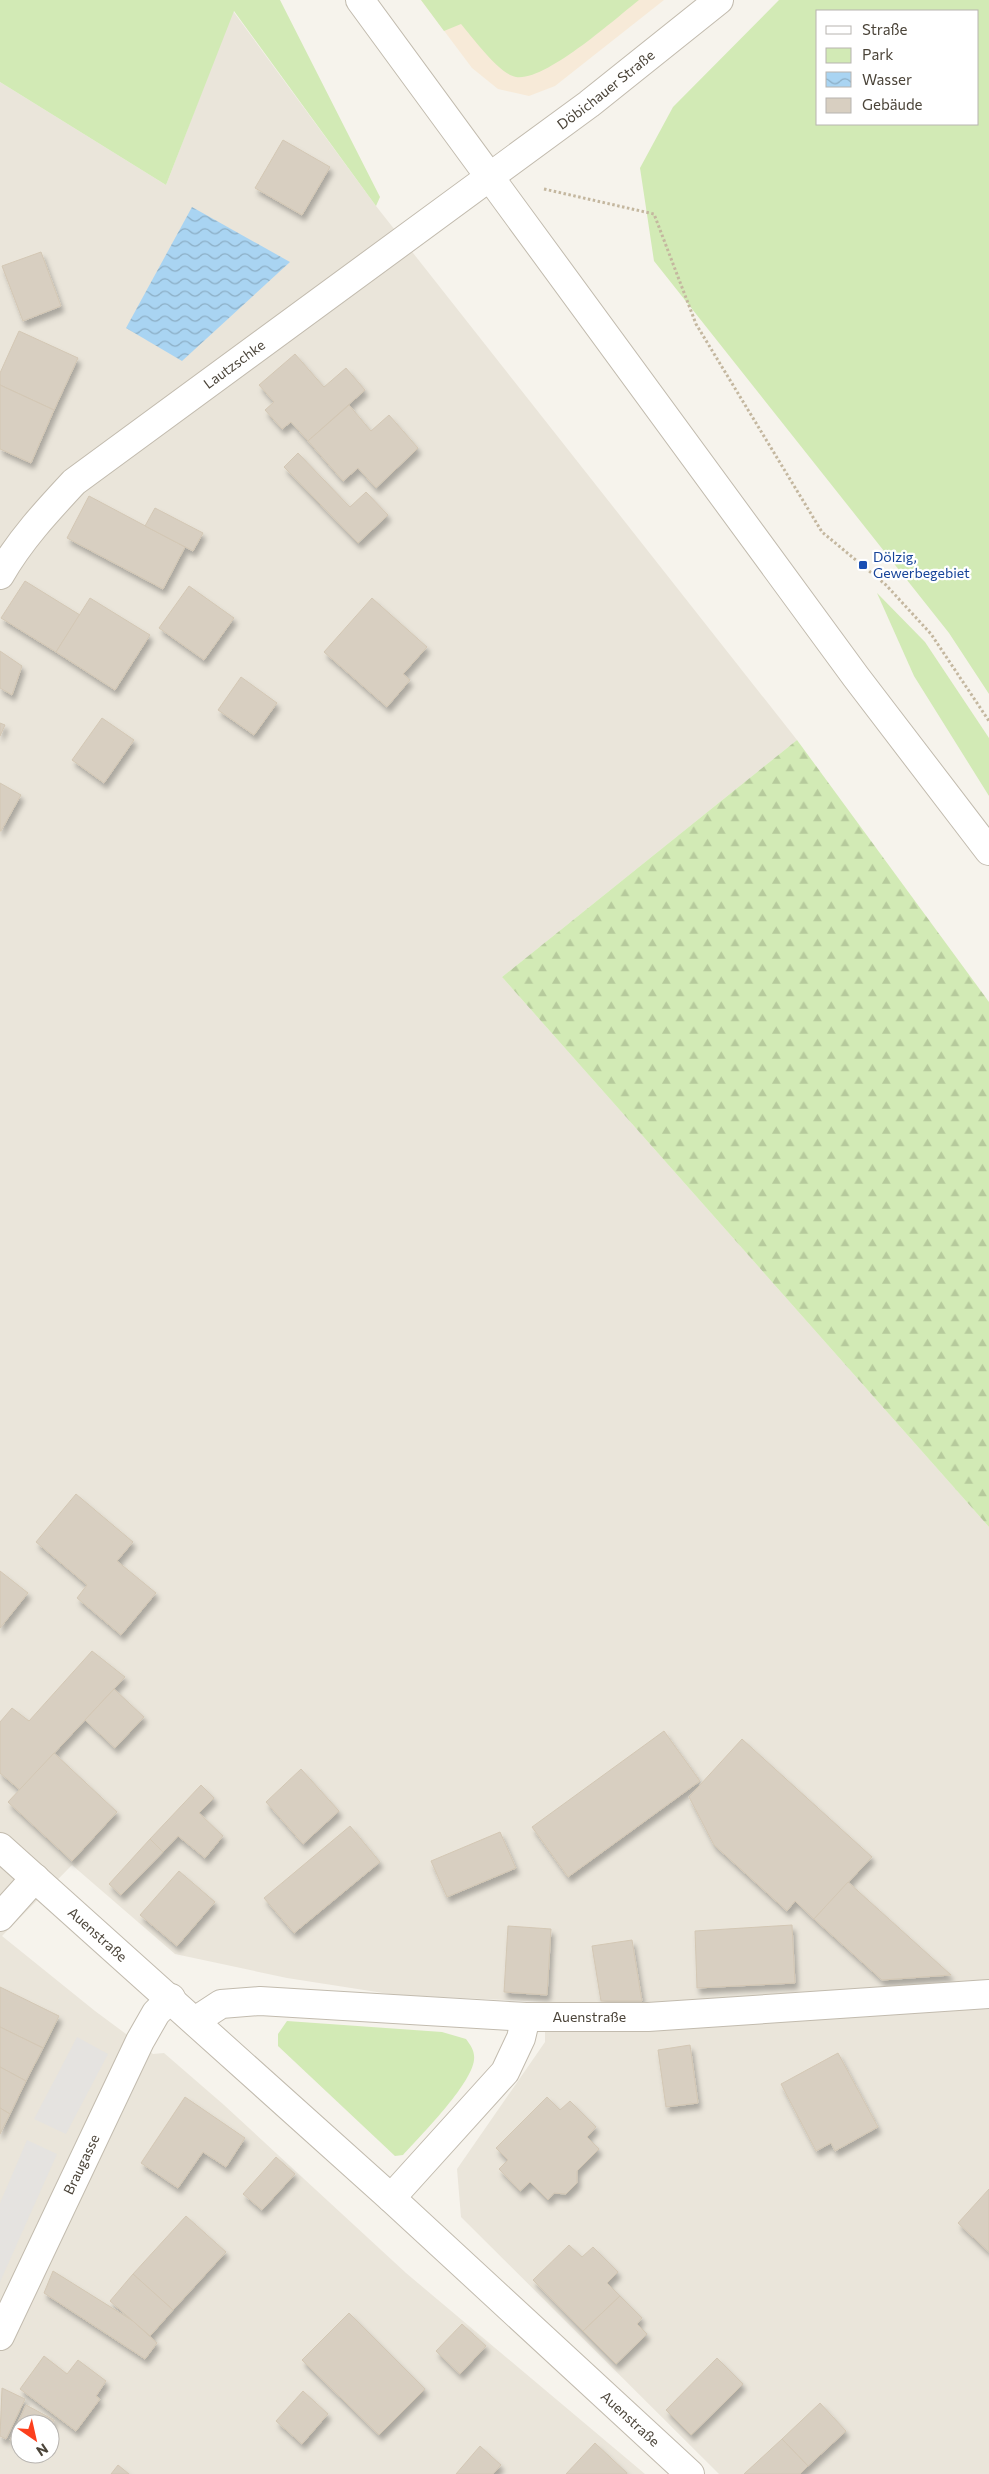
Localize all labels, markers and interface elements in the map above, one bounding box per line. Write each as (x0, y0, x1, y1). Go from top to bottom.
legend (816, 10, 979, 125)
text: Straße (862, 20, 908, 38)
text: Park (862, 45, 893, 63)
street label: Döbichauer Straße (554, 46, 658, 133)
text: Wasser (862, 70, 912, 88)
text: Gebäude (862, 95, 923, 113)
street label: Lautzschke (200, 336, 268, 392)
place label: Dölzig, Gewerbegebiet (873, 548, 970, 581)
marker: Dölzig, Gewerbegebiet (857, 559, 869, 571)
street label: Auenstraße (65, 1903, 131, 1965)
street label: Auenstraße (553, 2008, 626, 2025)
street label: Braugasse (59, 2131, 103, 2197)
street label: Auenstraße (598, 2387, 663, 2450)
north arrow (10, 2414, 60, 2464)
text: N (33, 2440, 52, 2460)

